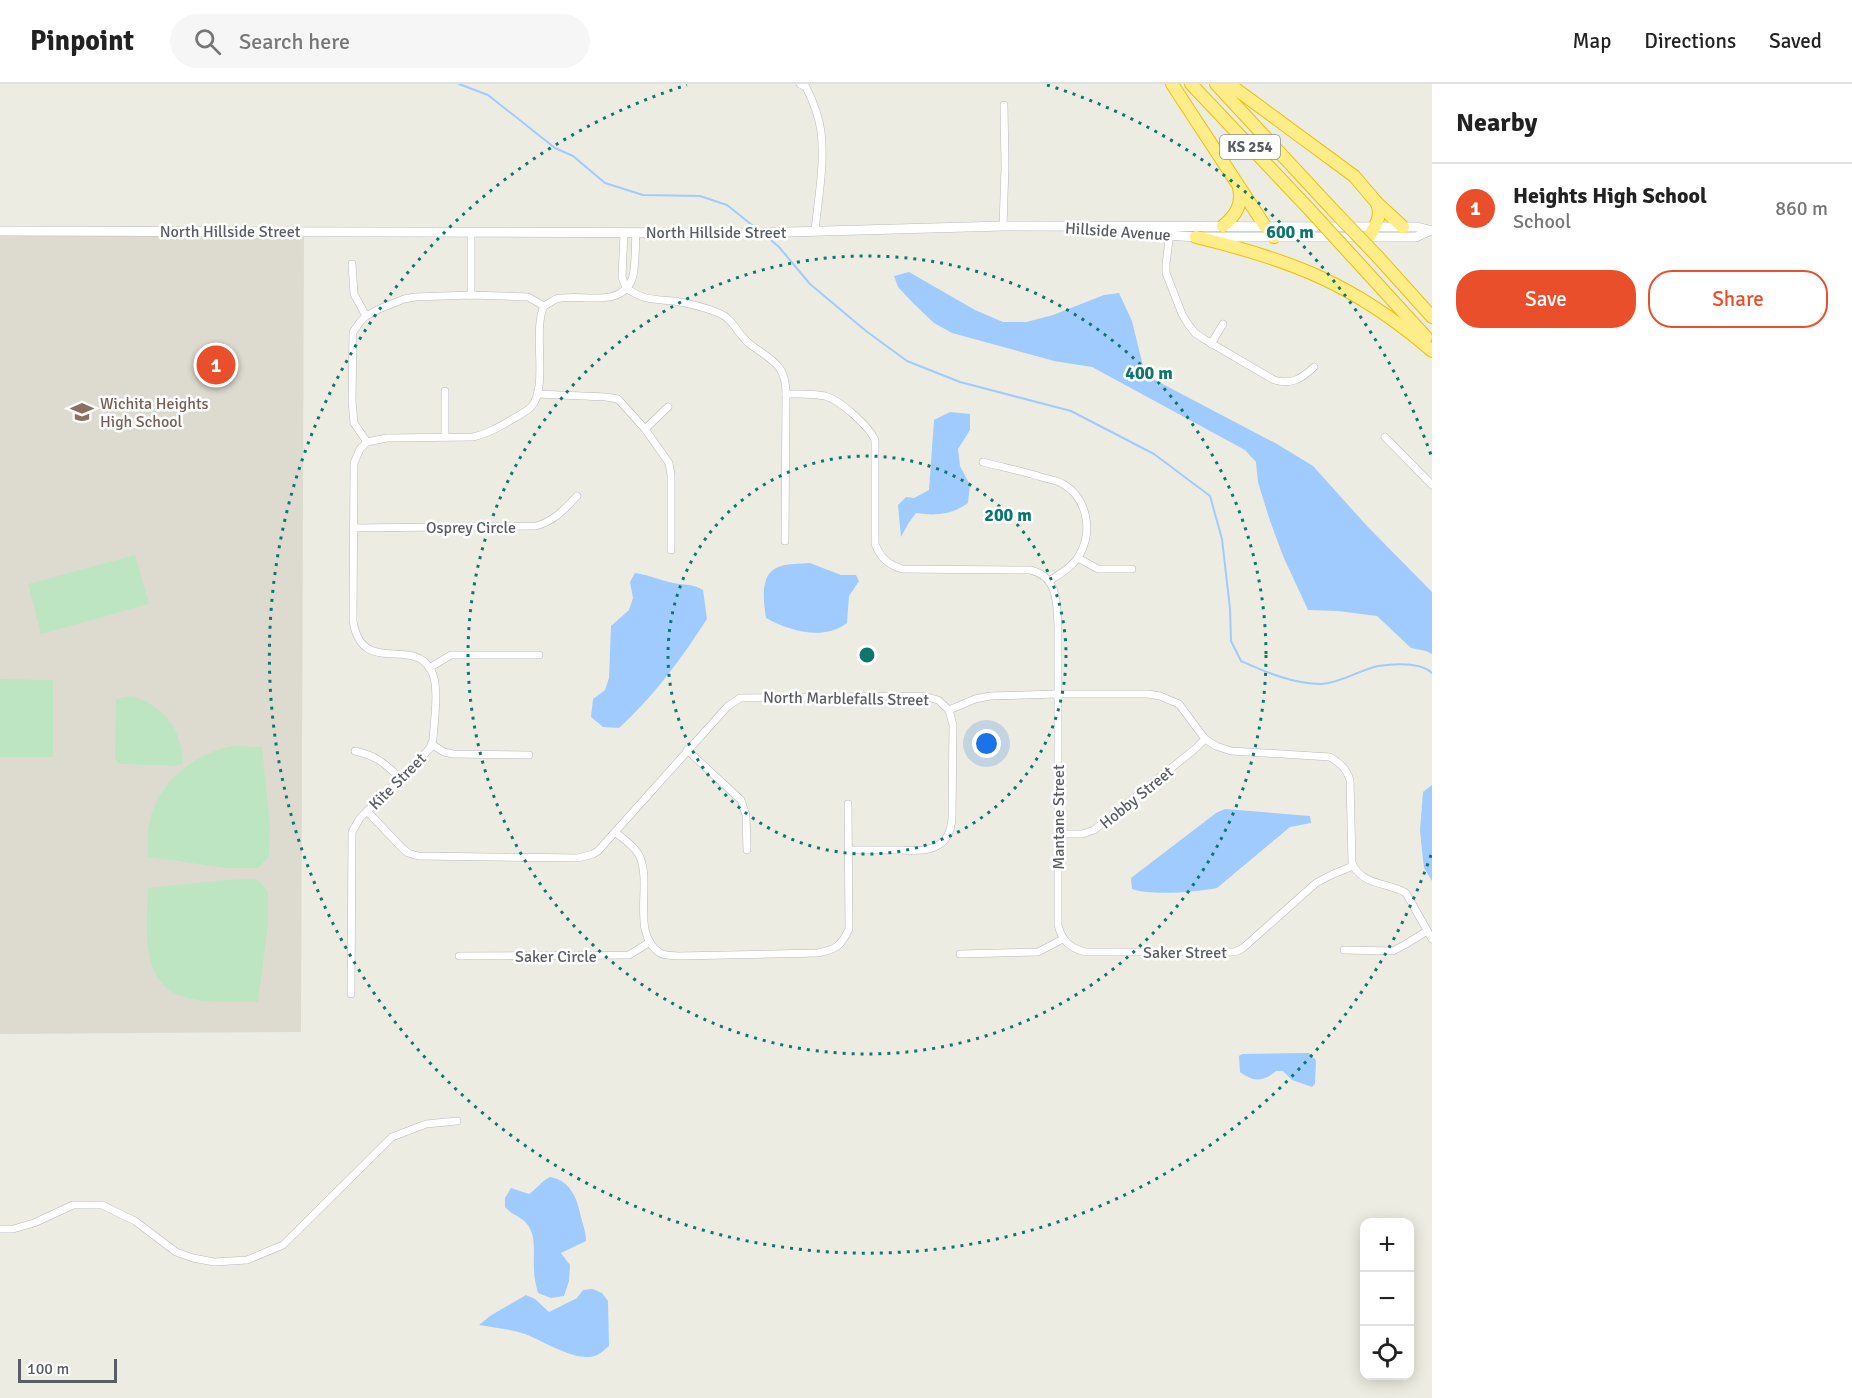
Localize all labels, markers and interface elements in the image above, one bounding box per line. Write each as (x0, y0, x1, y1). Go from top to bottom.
search box (170, 14, 590, 68)
text: Pinpoint (30, 24, 134, 58)
icon: search (191, 25, 224, 58)
text: Search here (239, 28, 350, 55)
text: Map (1573, 28, 1611, 54)
text: Directions (1644, 28, 1736, 54)
text: Saved (1769, 28, 1822, 54)
text: Nearby (1456, 107, 1537, 139)
road number: KS 254 (1220, 135, 1280, 159)
text: Heights High School (1513, 182, 1707, 209)
text: 1 (1470, 196, 1481, 221)
text: 860 m (1775, 196, 1828, 221)
text: School (1513, 209, 1571, 234)
street label: Hillside Avenue (1064, 218, 1171, 246)
text: 600 m (1266, 221, 1314, 243)
street label: North Hillside Street (160, 222, 301, 242)
street label: North Hillside Street (646, 223, 787, 243)
button: Save (1456, 270, 1636, 328)
button: Share (1648, 270, 1828, 328)
pin: 1 (196, 342, 236, 388)
text: 400 m (1125, 362, 1173, 384)
place label: Wichita Heights High School (100, 394, 209, 432)
school or university icon: Wichita Heights High School (69, 399, 95, 425)
text: 200 m (984, 504, 1032, 526)
street label: Osprey Circle (426, 518, 516, 538)
centre of rings (857, 645, 877, 665)
street label: North Marblefalls Street (763, 688, 930, 710)
your location (972, 729, 1001, 758)
street label: Kite Street (365, 749, 431, 814)
street label: Hobby Street (1096, 762, 1178, 833)
street label: Mantane Street (1049, 764, 1069, 870)
street label: Saker Street (1143, 943, 1227, 963)
street label: Saker Circle (515, 947, 597, 967)
map controls (1360, 1218, 1414, 1380)
button: + (1360, 1218, 1414, 1272)
button: − (1360, 1272, 1414, 1326)
button: locate (1360, 1326, 1414, 1380)
scale bar (18, 1356, 117, 1384)
text: 100 m (27, 1359, 69, 1379)

